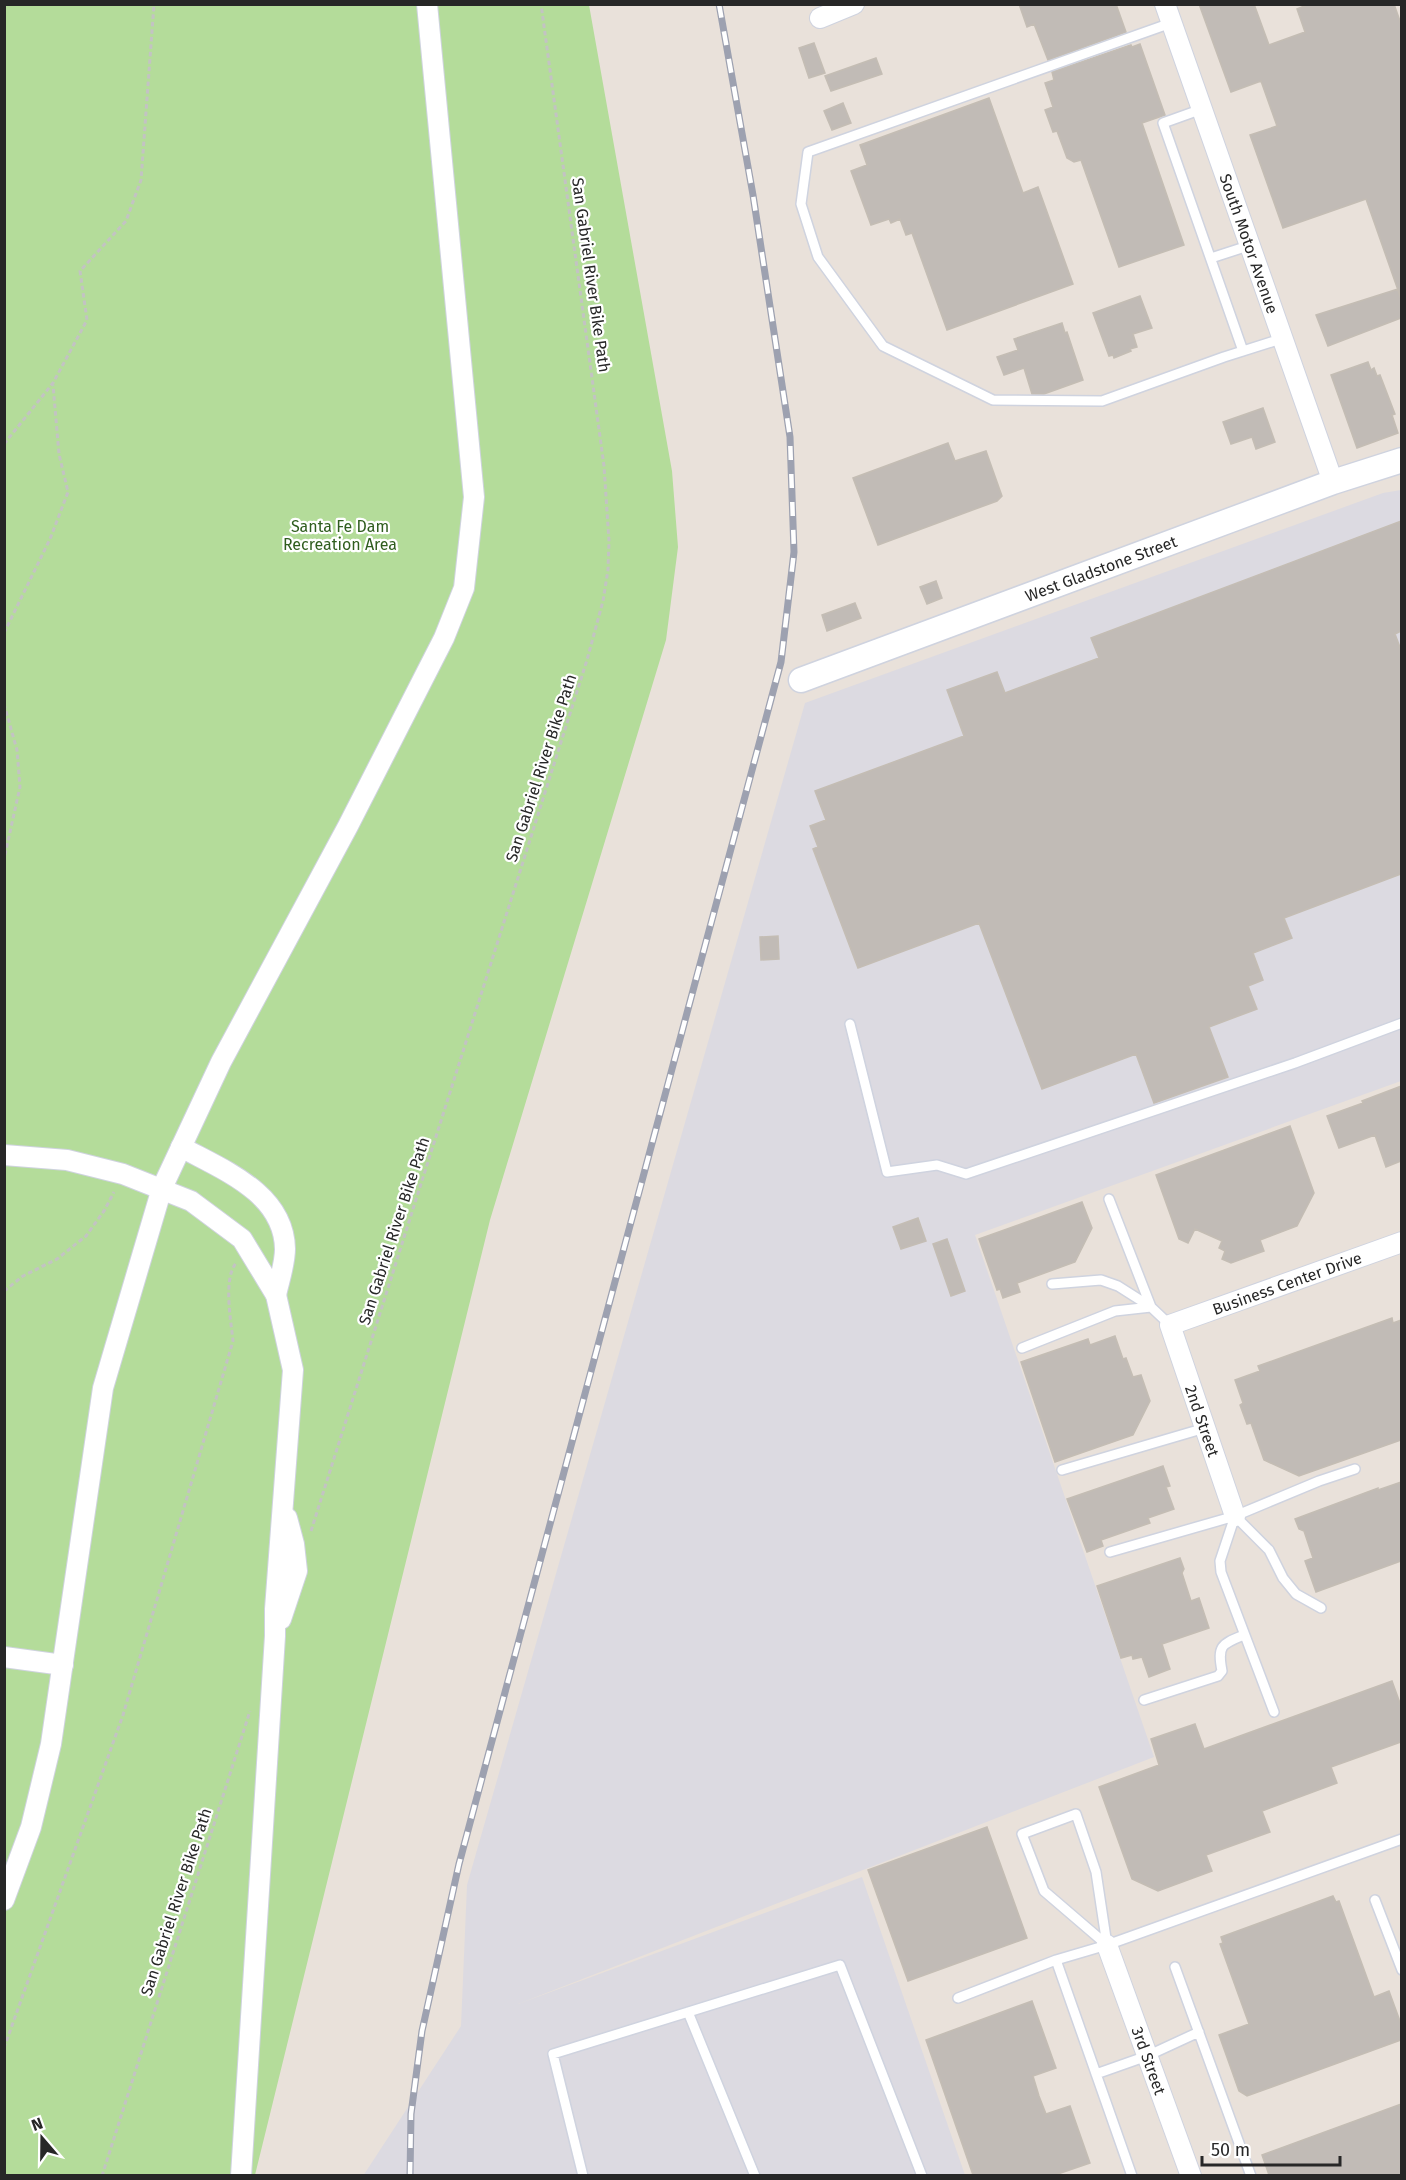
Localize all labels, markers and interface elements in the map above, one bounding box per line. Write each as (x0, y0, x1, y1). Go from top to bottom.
street label: South Motor Avenue (1216, 171, 1283, 316)
street label: San Gabriel River Bike Path (568, 176, 614, 374)
park label: Santa Fe Dam Recreation Area (283, 517, 397, 554)
street label: West Gladstone Street (1022, 531, 1180, 605)
street label: San Gabriel River Bike Path (502, 672, 580, 864)
street label: San Gabriel River Bike Path (355, 1135, 433, 1327)
street label: Business Center Drive (1210, 1248, 1364, 1319)
street label: 2nd Street (1181, 1383, 1223, 1460)
street label: San Gabriel River Bike Path (137, 1806, 215, 1998)
street label: 3rd Street (1128, 2024, 1170, 2097)
north arrow (12, 2108, 72, 2168)
text: N (29, 2114, 45, 2135)
scale bar (1202, 2129, 1340, 2167)
text: 50 m (1211, 2139, 1250, 2161)

